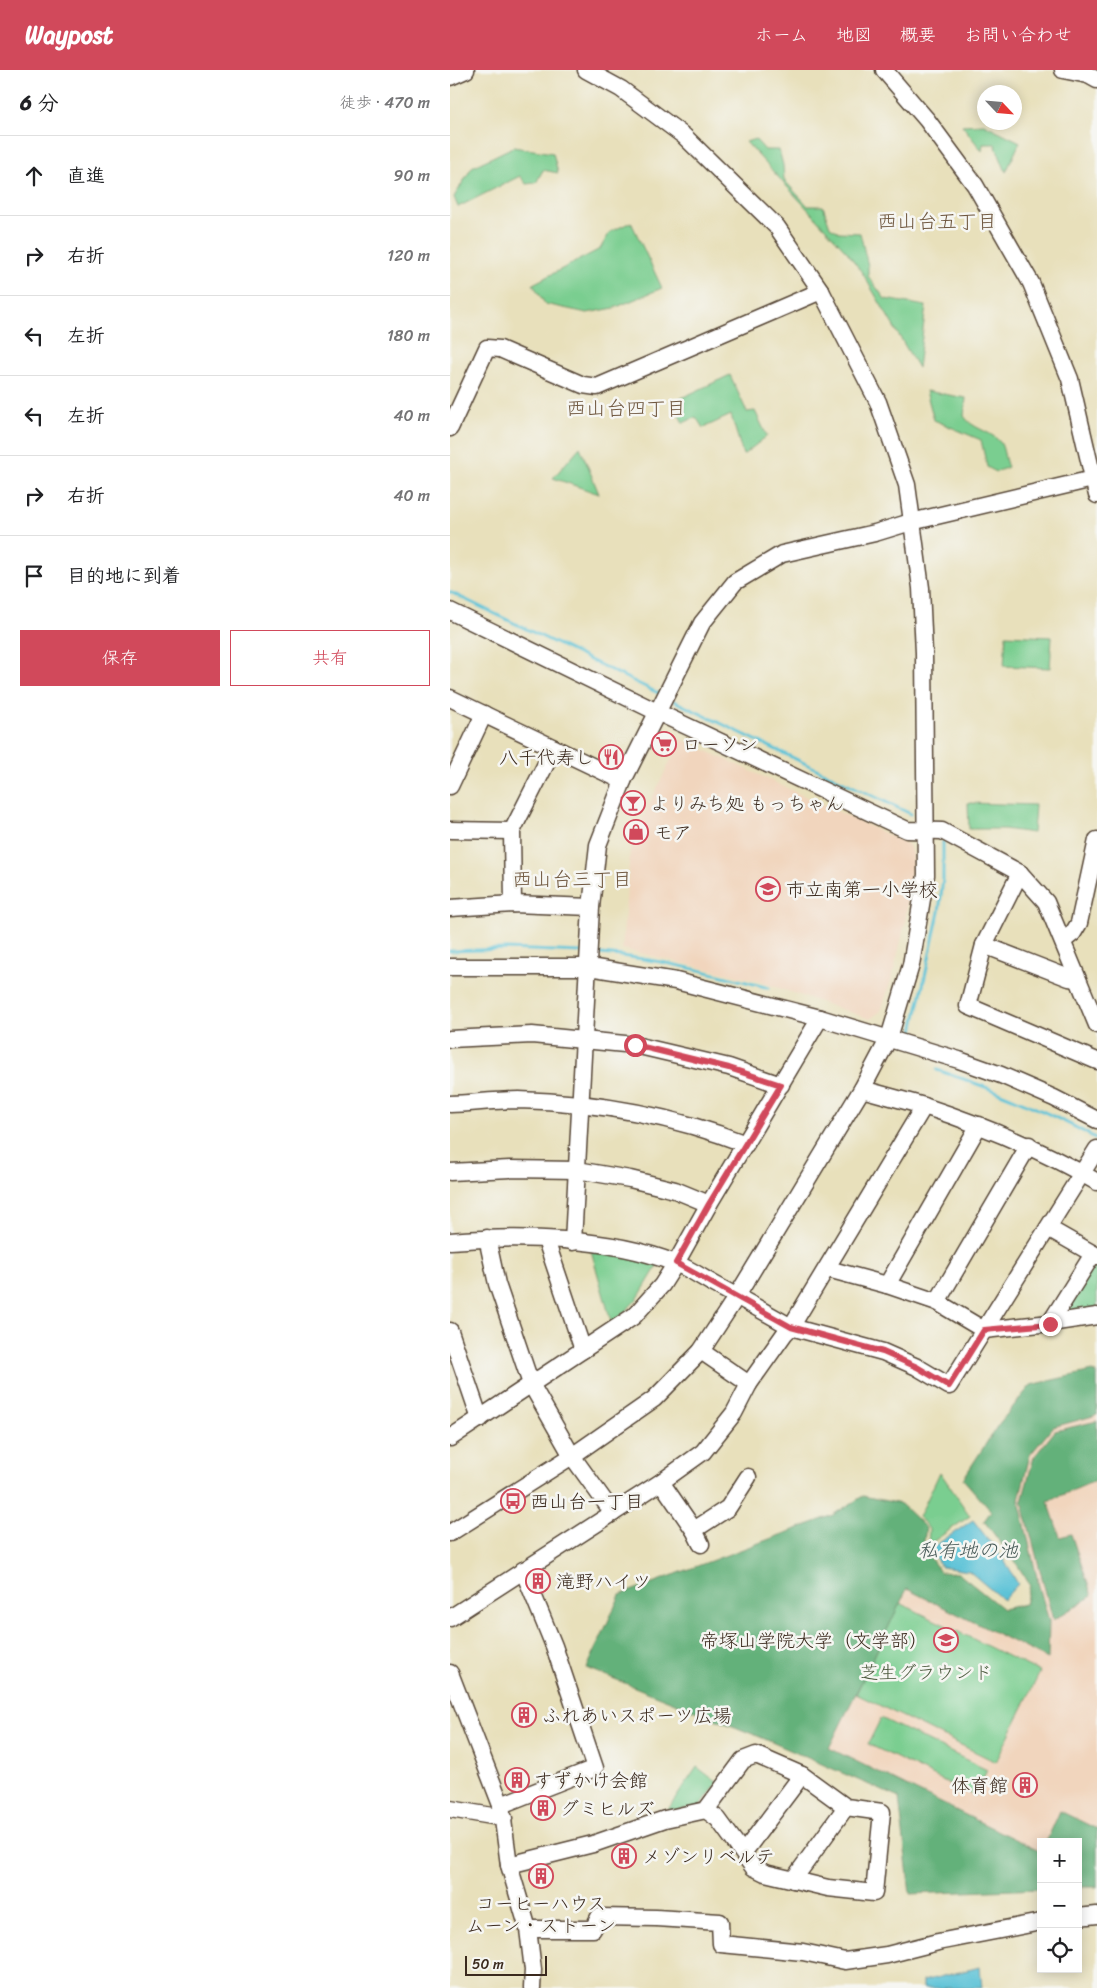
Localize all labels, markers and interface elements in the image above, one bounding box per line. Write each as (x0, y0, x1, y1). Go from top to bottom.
text: Waypost (25, 14, 113, 56)
text: ホーム (755, 19, 808, 51)
text: 地図 (836, 19, 872, 51)
text: 概要 (900, 19, 936, 51)
text: お問い合わせ (964, 19, 1072, 51)
text: 6 分 (20, 84, 58, 122)
north arrow (977, 85, 1022, 130)
text: 徒歩 · 470 m (340, 88, 430, 117)
text: 直進 (67, 159, 105, 192)
text: 90 m (394, 161, 430, 190)
icon: ahead (20, 162, 48, 190)
district label: 西山台五丁目 (877, 204, 997, 239)
text: 右折 (67, 239, 105, 272)
text: 120 m (387, 241, 430, 270)
icon: right (20, 242, 48, 270)
text: 左折 (67, 319, 105, 352)
text: 180 m (387, 321, 430, 350)
icon: left (20, 322, 48, 350)
district label: 西山台四丁目 (566, 391, 686, 426)
text: 左折 (67, 399, 105, 432)
text: 40 m (393, 401, 430, 430)
icon: left (20, 402, 48, 430)
text: 右折 (67, 479, 105, 512)
text: 40 m (393, 481, 430, 510)
icon: right (20, 482, 48, 510)
text: 目的地に到着 (67, 559, 181, 592)
icon: arrive (20, 562, 48, 590)
button: 保存 (20, 630, 220, 686)
button: 共有 (230, 630, 430, 686)
place label: ローソン (682, 728, 758, 761)
supermarket icon: ローソン (651, 731, 677, 757)
place label: 八千代寿し (499, 741, 594, 774)
restaurant icon: 八千代寿し (598, 744, 624, 770)
place label: よりみち処 もっちゃん (650, 787, 845, 820)
bar icon: よりみち処 もっちゃん (620, 790, 646, 816)
place label: モア (654, 816, 692, 849)
shop icon: モア (623, 819, 649, 845)
district label: 西山台三丁目 (512, 862, 632, 897)
place label: 市立南第一小学校 (786, 873, 938, 906)
school or university icon: 市立南第一小学校 (755, 876, 781, 902)
route start (624, 1034, 647, 1057)
route end (1039, 1313, 1062, 1336)
place label: 西山台一丁目 (530, 1485, 644, 1518)
bus stop icon: 西山台一丁目 (500, 1488, 526, 1514)
water label: 私有地の池 (918, 1533, 1019, 1568)
place label: 滝野ハイツ (556, 1565, 651, 1598)
building icon: 滝野ハイツ (525, 1568, 551, 1594)
place label: 帝塚山学院大学（文学部） (700, 1624, 928, 1657)
school or university icon: 帝塚山学院大学（文学部） (933, 1627, 959, 1653)
park label: 芝生グラウンド (859, 1656, 993, 1689)
place label: ふれあいスポーツ広場 (542, 1699, 732, 1732)
building icon: ふれあいスポーツ広場 (511, 1702, 537, 1728)
place label: すずかけ会館 (534, 1764, 648, 1797)
building icon: すずかけ会館 (504, 1767, 530, 1793)
place label: 体育館 (951, 1769, 1008, 1802)
building icon: 体育館 (1012, 1772, 1038, 1798)
place label: グミヒルズ (560, 1792, 655, 1825)
building icon: グミヒルズ (530, 1795, 556, 1821)
map controls (1037, 1838, 1082, 1973)
button: + (1037, 1838, 1082, 1883)
place label: メゾンリベルテ (642, 1840, 775, 1873)
building icon: メゾンリベルテ (611, 1843, 637, 1869)
building icon: コーヒーハウス ムーン・ストーン (528, 1863, 554, 1889)
button: − (1037, 1883, 1082, 1928)
place label: コーヒーハウス ムーン・ストーン (466, 1887, 616, 1942)
button: locate (1037, 1928, 1082, 1973)
text: 50 m (472, 1952, 504, 1977)
scale bar (465, 1953, 548, 1976)

